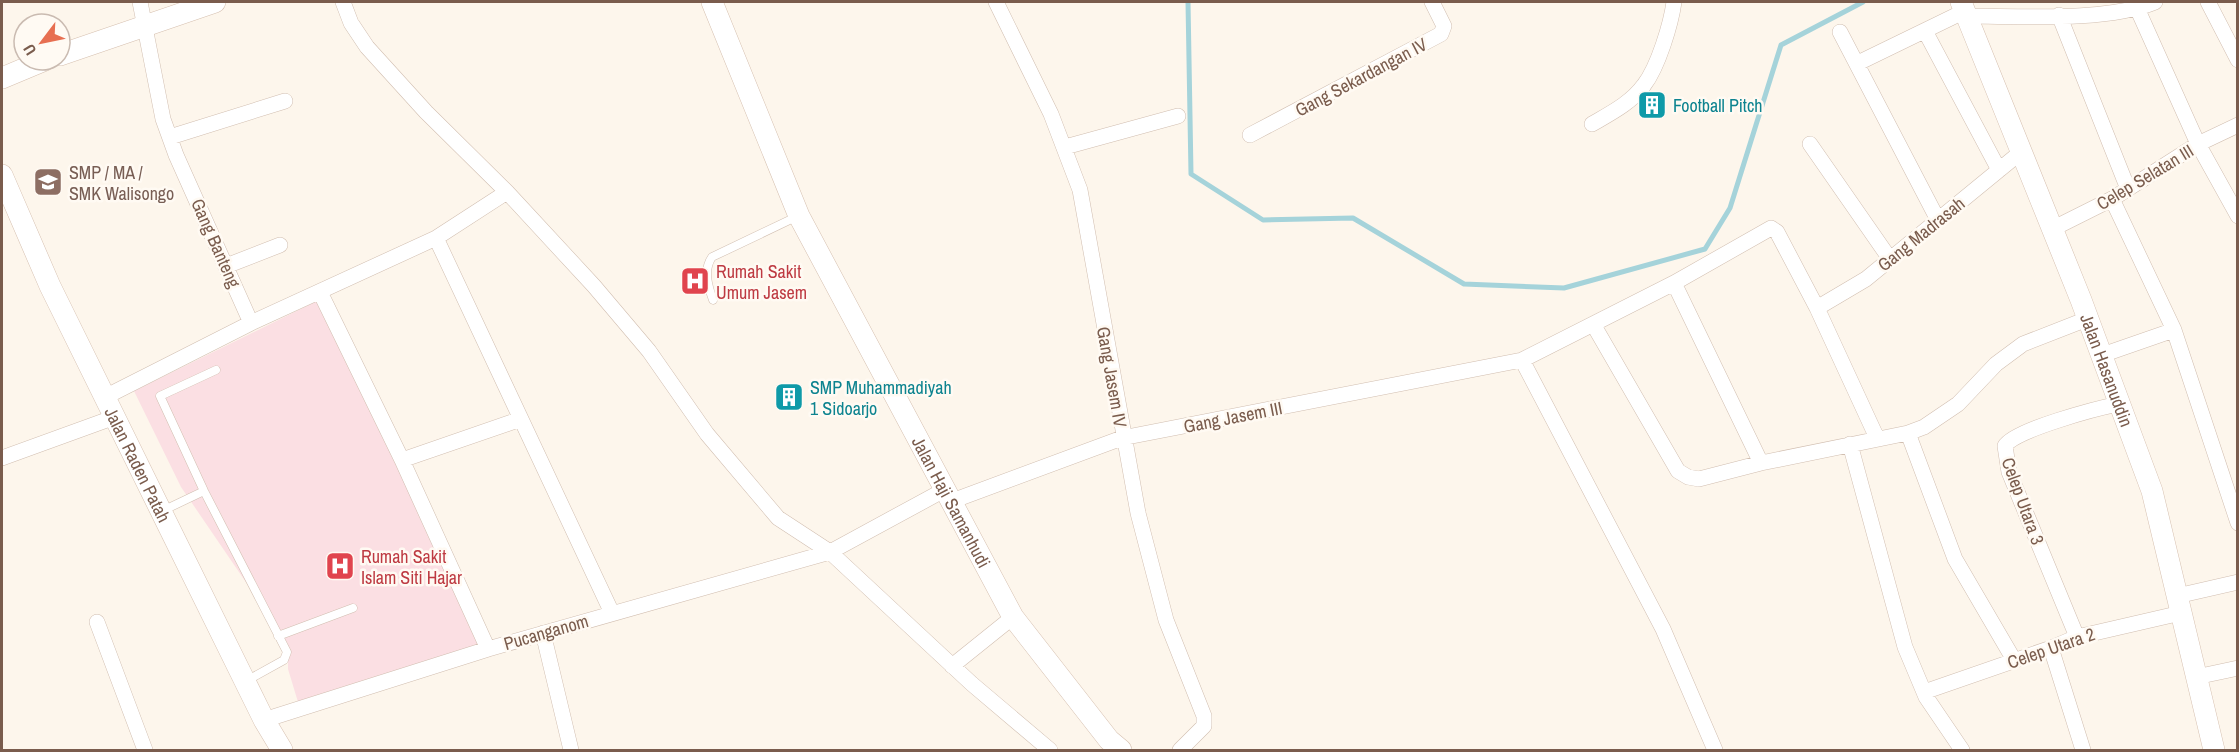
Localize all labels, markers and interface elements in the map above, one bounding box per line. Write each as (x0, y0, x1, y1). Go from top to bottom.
north arrow (12, 12, 72, 72)
street label: Gang Sekardangan IV (1291, 32, 1431, 122)
text: U (17, 40, 41, 60)
building icon: Football Pitch (1636, 89, 1668, 121)
place label: Football Pitch (1673, 93, 1763, 118)
street label: Celep Selatan III (2092, 138, 2198, 216)
place label: SMP / MA / SMK Walisongo (69, 160, 174, 206)
school or university icon: SMP / MA / SMK Walisongo (32, 166, 64, 198)
street label: Gang Madrasah (1872, 191, 1970, 277)
street label: Gang Banteng (185, 194, 247, 292)
place label: Rumah Sakit Umum Jasem (716, 259, 807, 305)
hospital icon: Rumah Sakit Umum Jasem (679, 265, 711, 297)
street label: Jalan Hasanuddin (2075, 310, 2140, 430)
street label: Gang Jasem IV (1091, 325, 1133, 429)
place label: SMP Muhammadiyah 1 Sidoarjo (810, 375, 952, 421)
building icon: SMP Muhammadiyah 1 Sidoarjo (773, 381, 805, 413)
street label: Gang Jasem III (1181, 395, 1285, 439)
street label: Jalan Raden Patah (99, 403, 177, 526)
street label: Jalan Haji Samanhudi (906, 432, 997, 572)
street label: Celep Utara 3 (1996, 454, 2050, 548)
place label: Rumah Sakit Islam Siti Hajar (361, 544, 462, 590)
hospital icon: Rumah Sakit Islam Siti Hajar (324, 550, 356, 582)
street label: Pucanganom (501, 608, 591, 656)
street label: Celep Utara 2 (2004, 621, 2098, 675)

